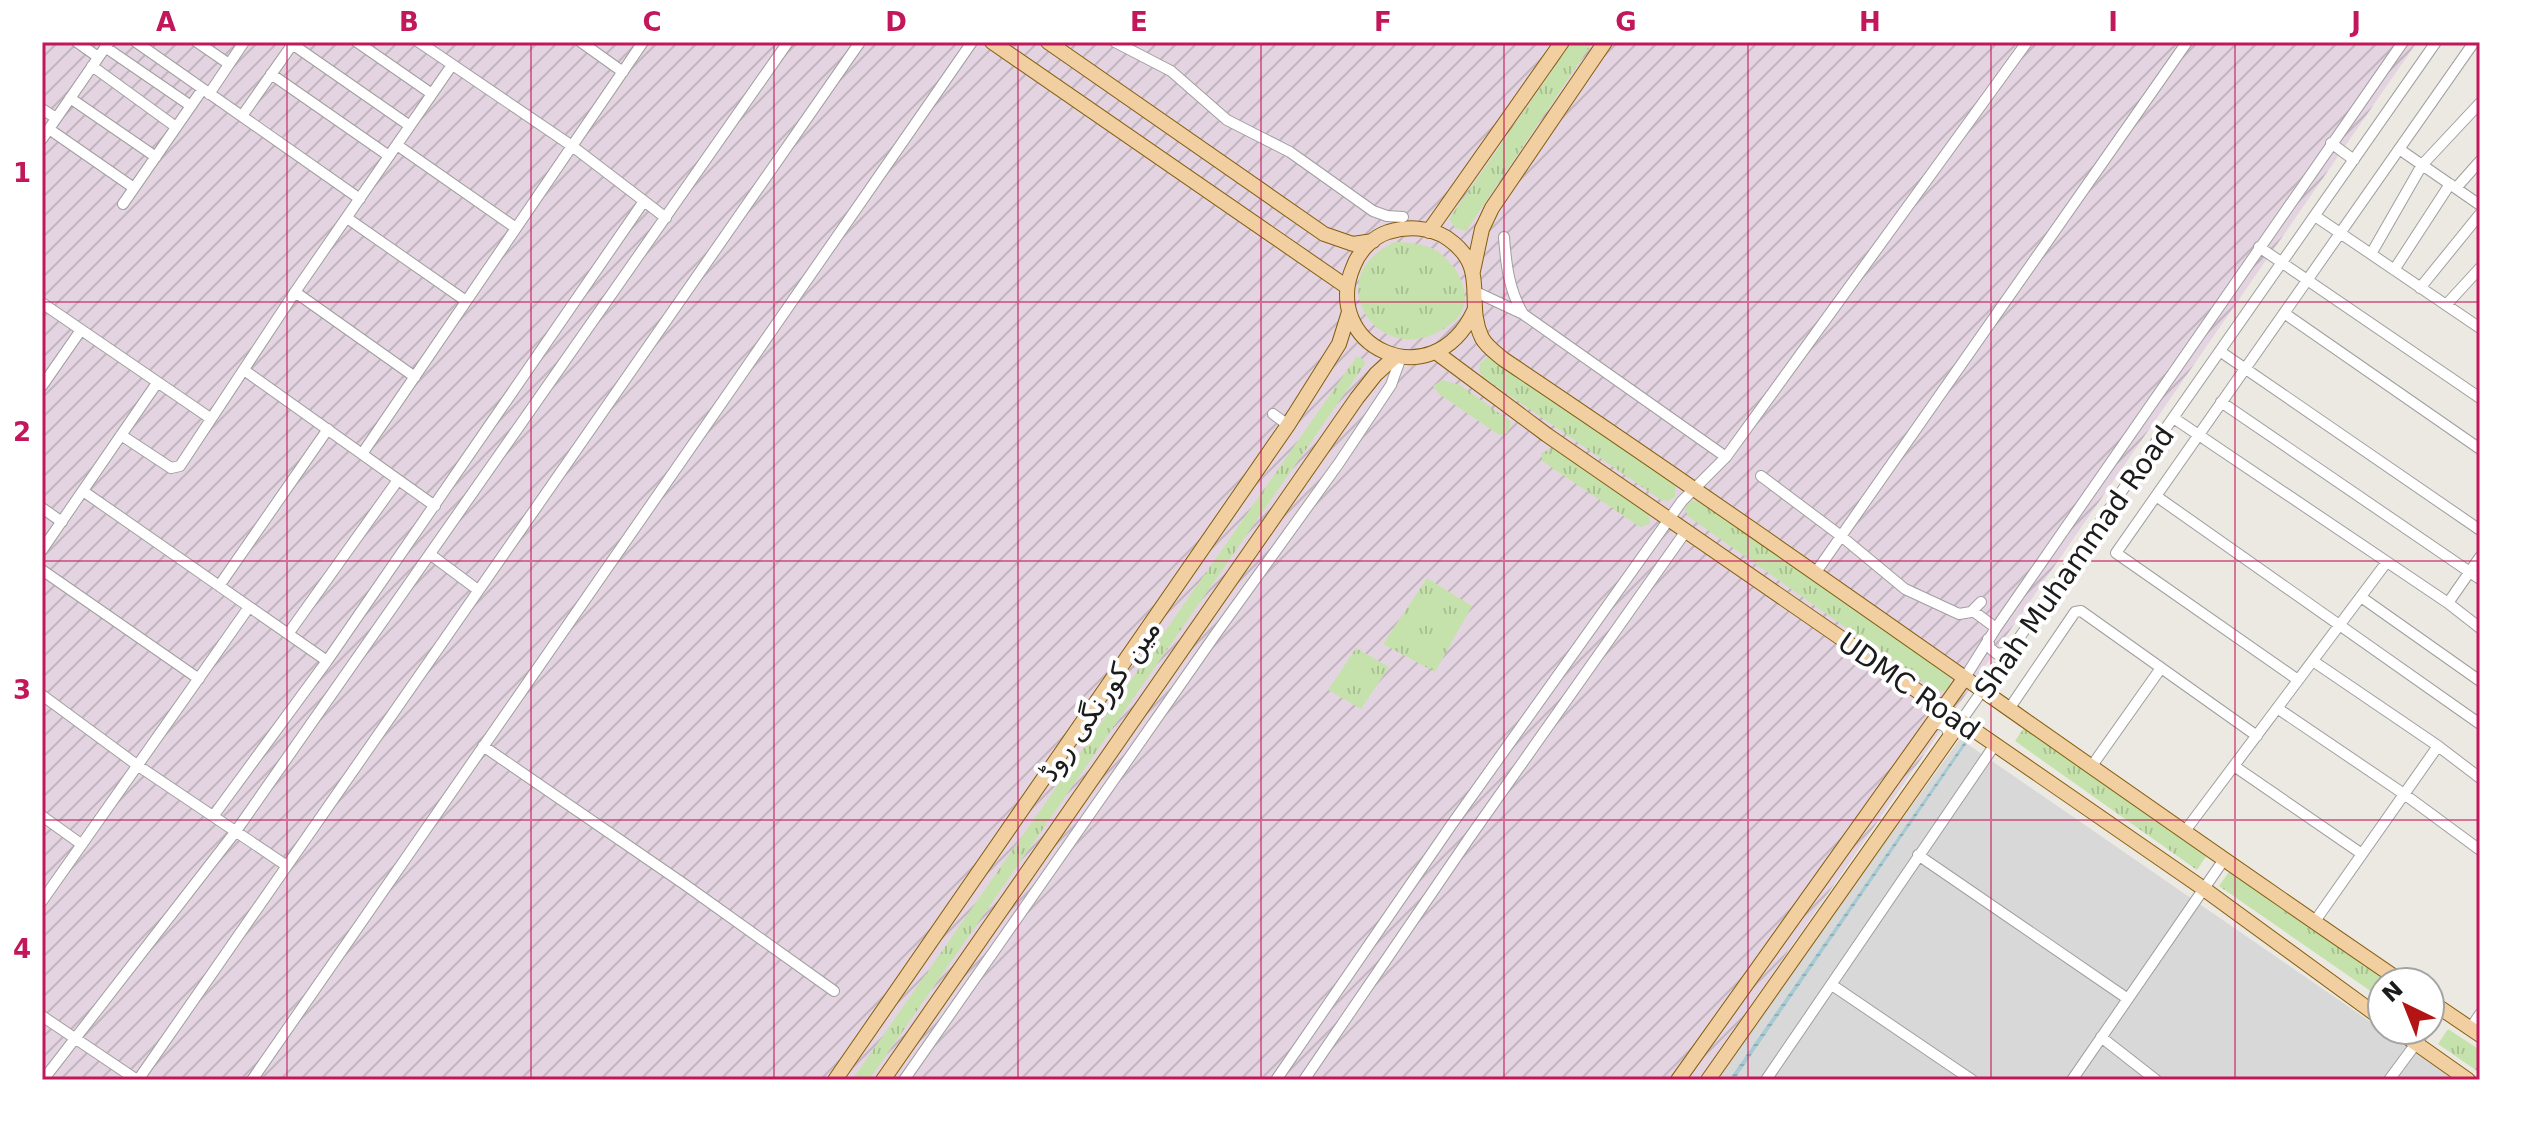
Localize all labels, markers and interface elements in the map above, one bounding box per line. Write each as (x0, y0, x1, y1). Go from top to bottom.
text: A (156, 7, 176, 37)
text: B (399, 7, 419, 37)
text: C (642, 7, 662, 37)
text: D (885, 7, 907, 37)
text: E (1130, 7, 1148, 37)
text: F (1374, 7, 1392, 37)
text: G (1615, 7, 1637, 37)
text: H (1859, 7, 1881, 37)
text: I (2108, 7, 2118, 37)
text: J (2349, 7, 2361, 37)
text: 1 (13, 158, 31, 188)
text: 2 (13, 417, 31, 447)
street label: Shah Muhammad Road (1968, 420, 2181, 705)
street label: مین کورنگی روڈ (1031, 613, 1167, 788)
street label: UDMC Road (1832, 626, 1986, 747)
text: 3 (13, 675, 31, 705)
text: 4 (13, 934, 31, 964)
north arrow (2366, 966, 2446, 1046)
text: N (2377, 976, 2408, 1007)

